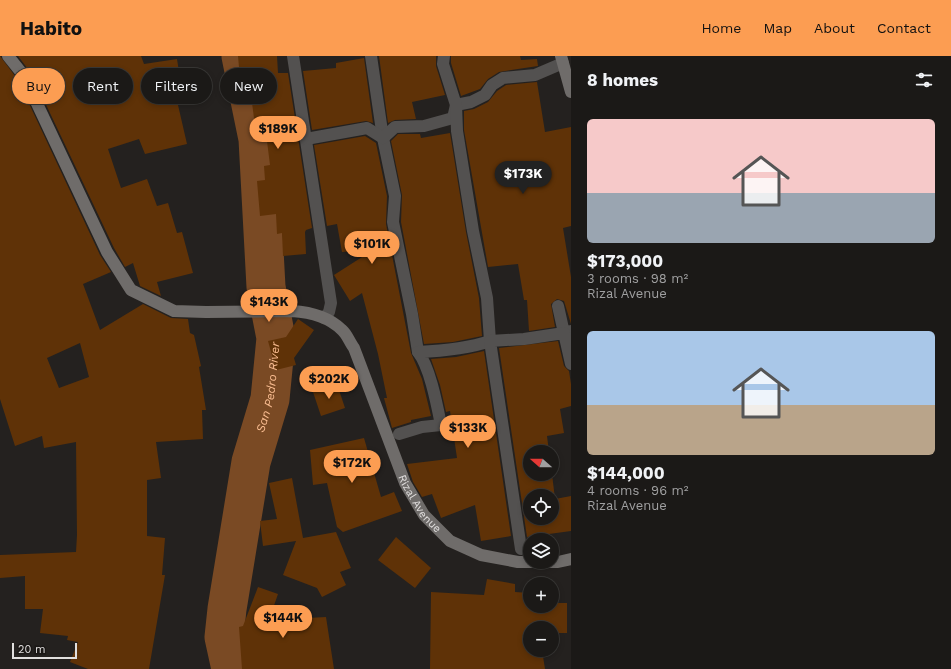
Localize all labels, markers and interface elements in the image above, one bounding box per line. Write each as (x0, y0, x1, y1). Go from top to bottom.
text: Habito (20, 17, 82, 40)
text: Home (701, 20, 741, 36)
text: Map (763, 20, 792, 36)
text: About (814, 20, 855, 36)
text: Contact (877, 20, 931, 36)
chip: Buy (12, 68, 65, 104)
chip: Rent (73, 68, 133, 104)
chip: Filters (141, 68, 212, 104)
chip: New (220, 68, 277, 104)
icon: filters (913, 69, 935, 91)
text: 8 homes (587, 70, 658, 90)
pin: $189K (250, 116, 306, 150)
text: $189K (258, 121, 298, 136)
icon: home (725, 145, 797, 217)
pin: $173K (495, 161, 551, 195)
text: $173K (504, 166, 542, 181)
pin: $101K (344, 231, 400, 265)
text: $101K (354, 236, 390, 251)
text: $173,000 (587, 251, 663, 271)
text: 3 rooms · 98 m² (587, 271, 688, 286)
text: Rizal Avenue (587, 286, 667, 301)
pin: $143K (241, 289, 297, 323)
text: $143K (249, 294, 289, 309)
water label: San Pedro River (253, 340, 283, 434)
icon: home (725, 357, 797, 429)
pin: $202K (301, 366, 357, 400)
text: $202K (308, 371, 350, 386)
pin: $133K (440, 415, 496, 449)
text: $133K (449, 420, 487, 435)
north arrow (523, 445, 559, 481)
map controls (523, 445, 559, 657)
pin: $172K (324, 450, 380, 484)
text: $172K (333, 455, 371, 470)
text: $144,000 (587, 463, 665, 483)
street label: Rizal Avenue (396, 473, 444, 535)
text: 4 rooms · 96 m² (587, 483, 689, 498)
button: locate (523, 489, 559, 525)
text: Rizal Avenue (587, 498, 667, 513)
button: layers (523, 533, 559, 569)
button: + (523, 577, 559, 613)
pin: $144K (255, 605, 311, 639)
text: $144K (263, 610, 303, 625)
button: − (523, 621, 559, 657)
scale bar (12, 641, 77, 660)
text: 20 m (18, 643, 46, 656)

